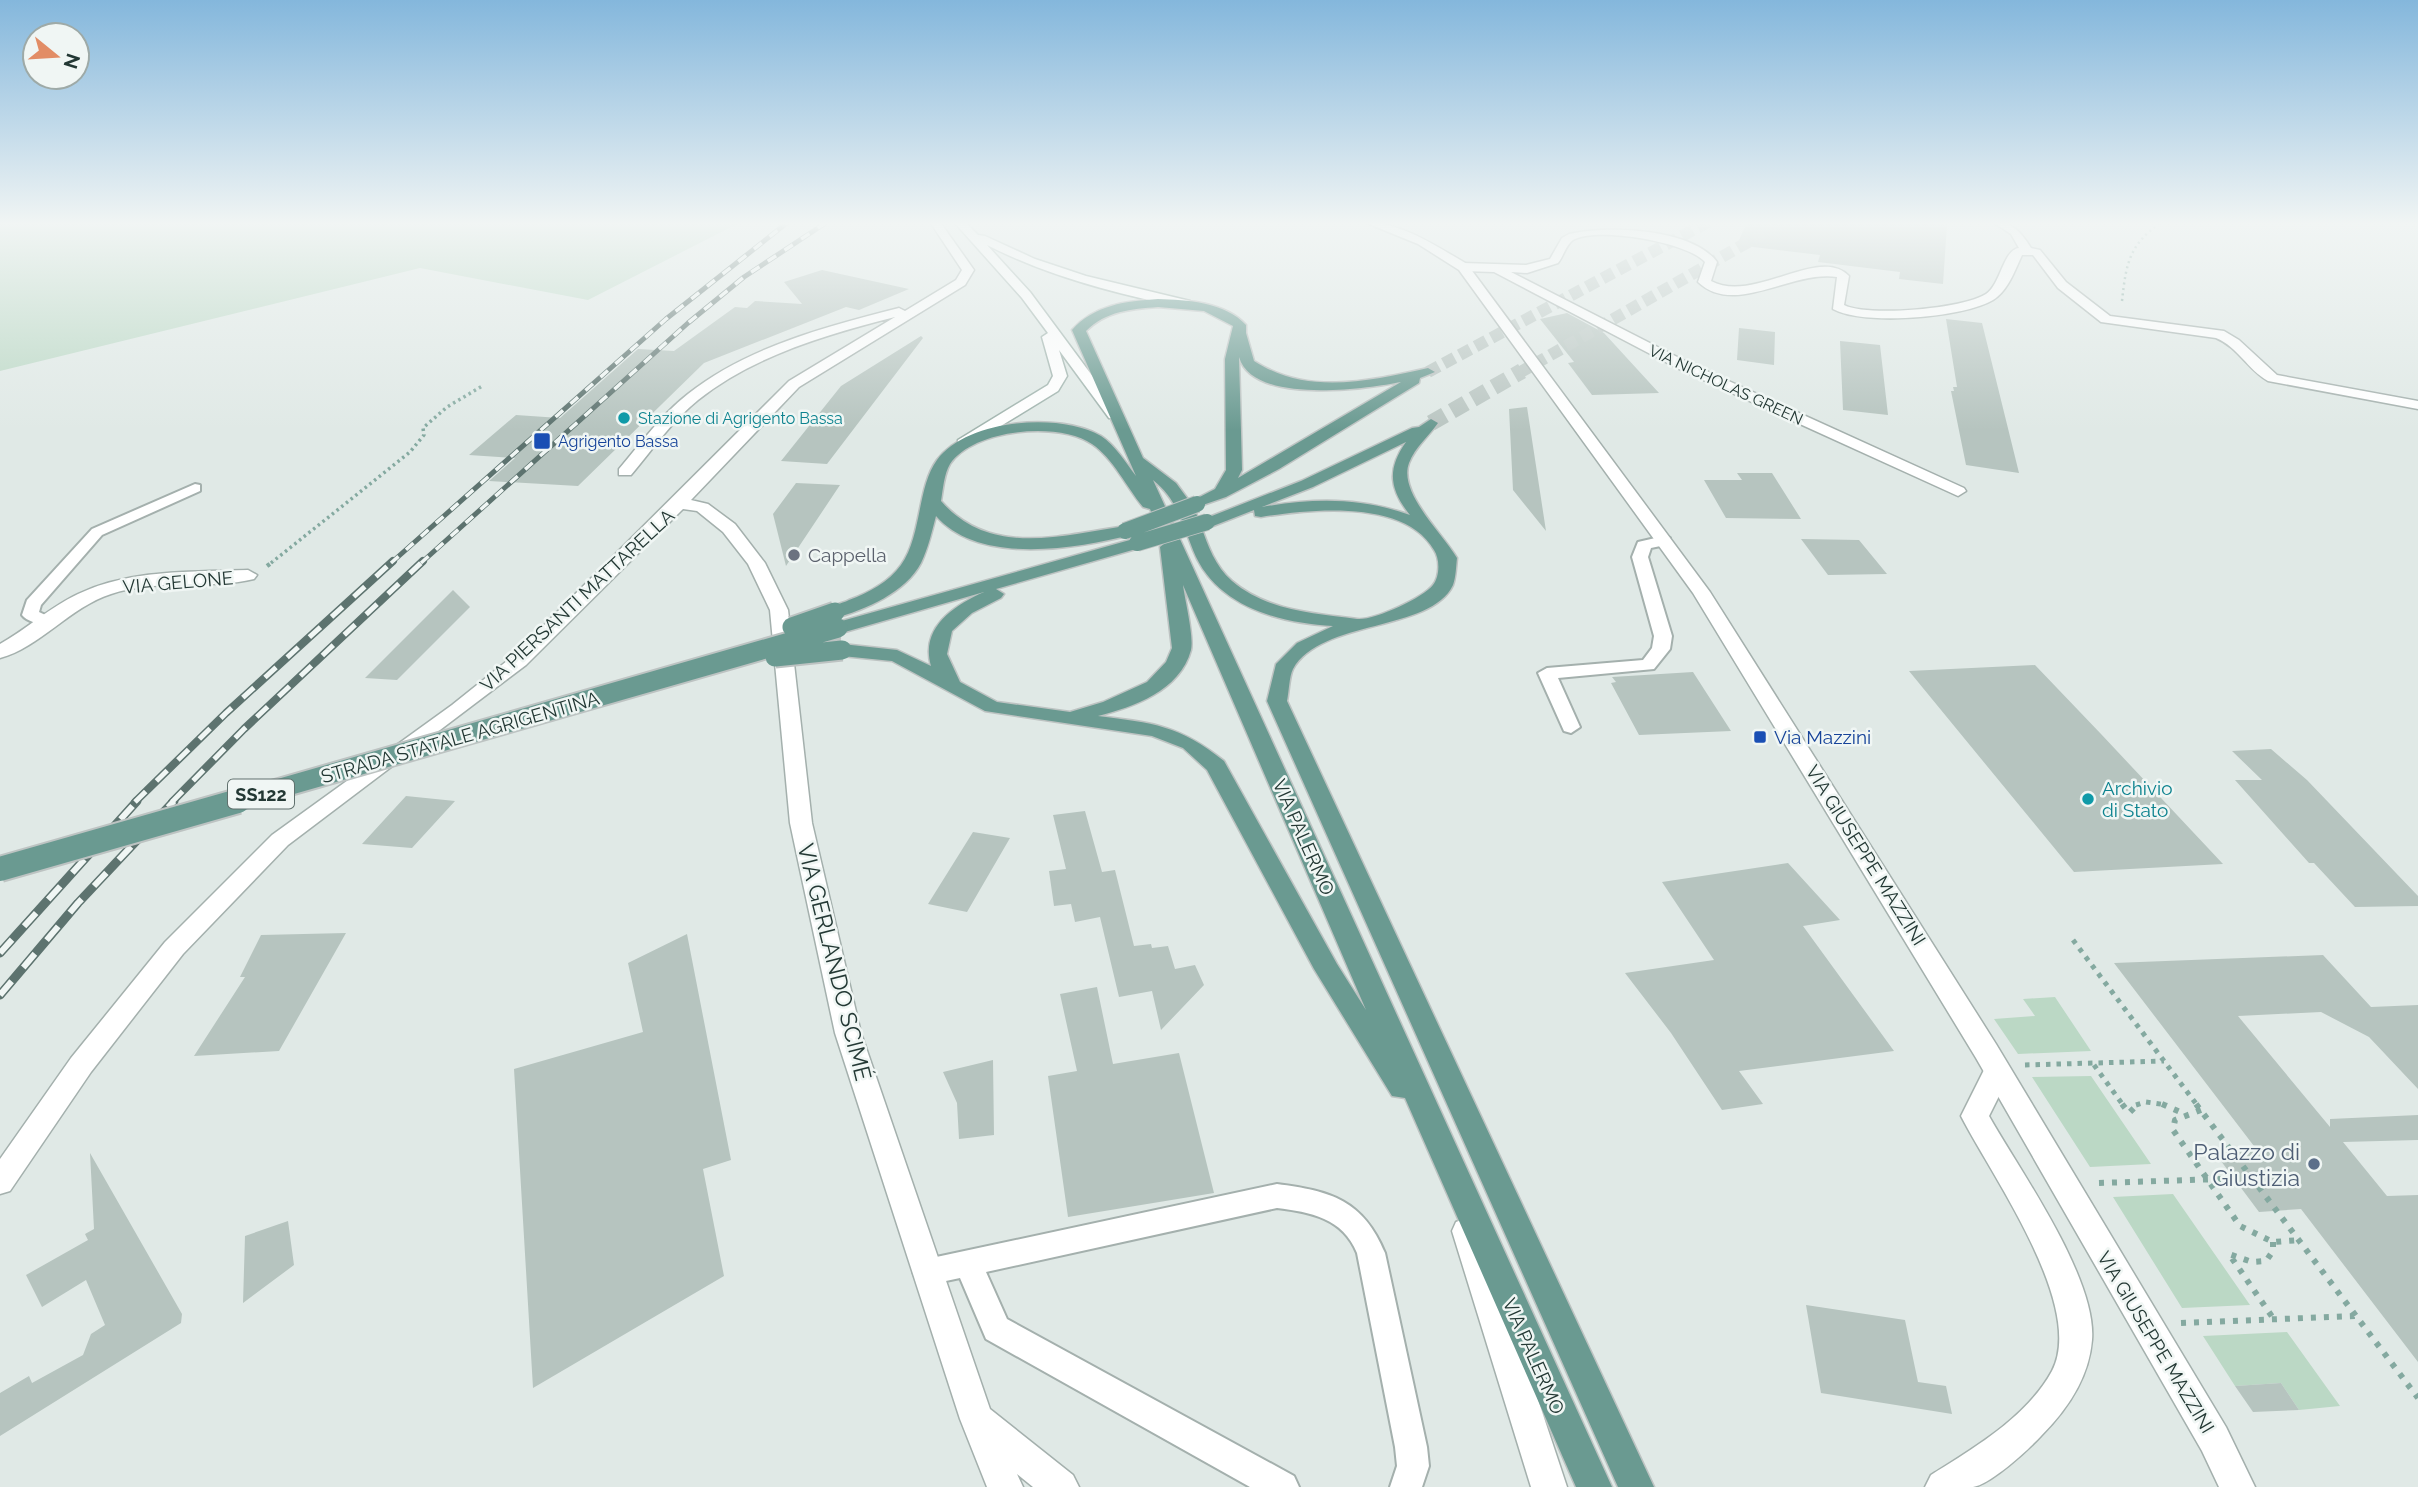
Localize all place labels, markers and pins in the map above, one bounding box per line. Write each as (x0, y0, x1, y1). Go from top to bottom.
place label: Stazione di Agrigento Bassa (638, 409, 843, 428)
marker: Stazione di Agrigento Bassa (616, 410, 632, 426)
marker: Agrigento Bassa (532, 431, 552, 451)
place label: Agrigento Bassa (558, 432, 678, 451)
place label: Cappella (808, 544, 887, 566)
marker: Cappella (786, 547, 802, 563)
place label: Via Mazzini (1774, 726, 1871, 748)
marker: Via Mazzini (1752, 729, 1768, 745)
place label: Archivio di Stato (2102, 777, 2172, 821)
marker: Archivio di Stato (2080, 791, 2096, 807)
place label: Palazzo di Giustizia (2193, 1138, 2300, 1191)
marker: Palazzo di Giustizia (2306, 1156, 2322, 1172)

